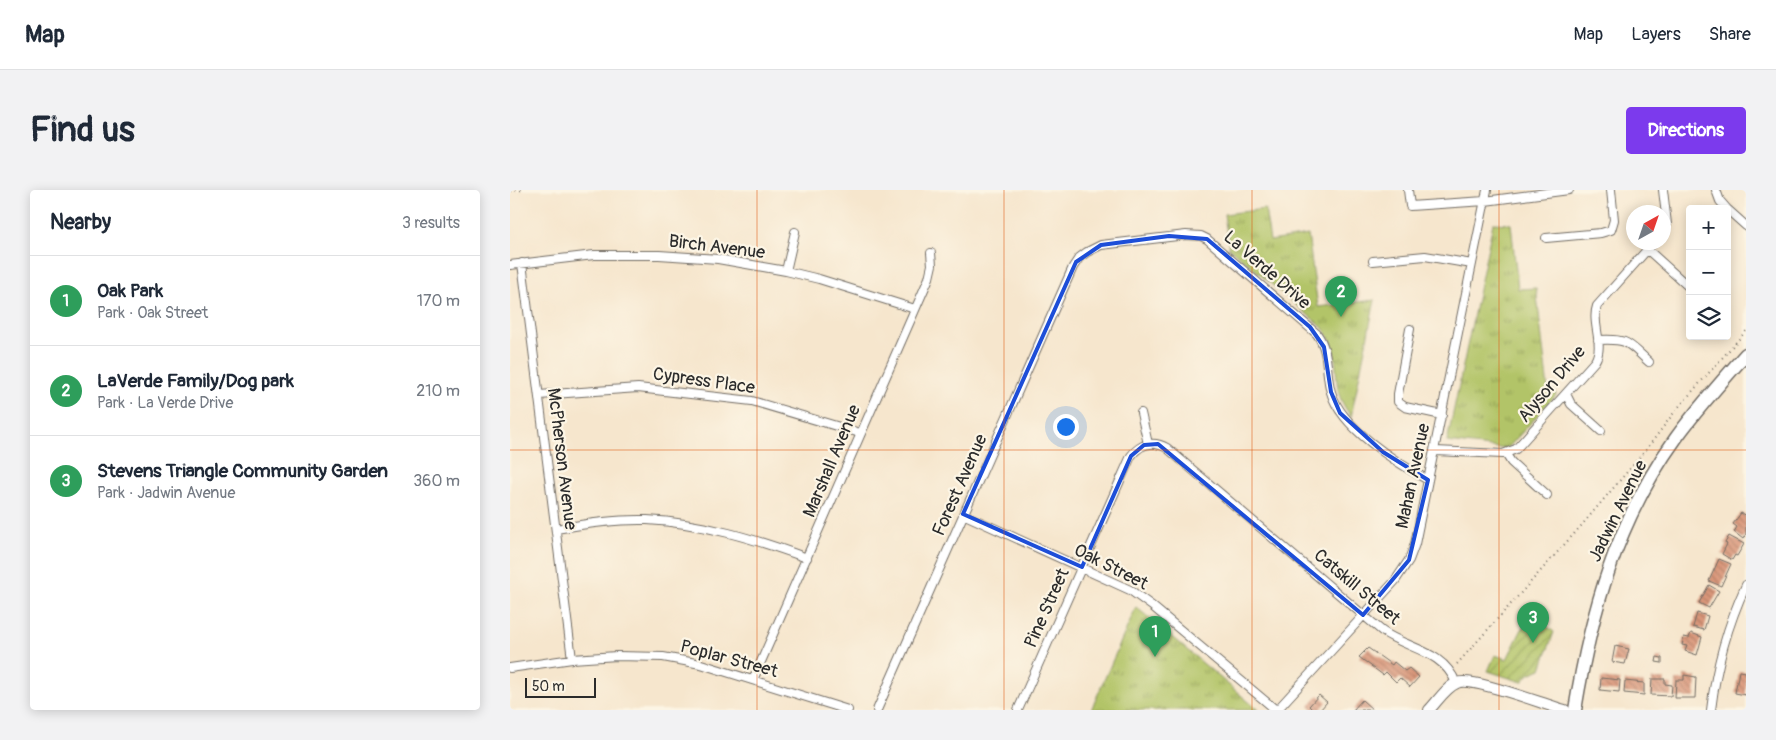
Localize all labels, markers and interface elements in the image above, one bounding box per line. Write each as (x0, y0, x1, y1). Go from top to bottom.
text: Map (25, 20, 65, 49)
text: Map (1574, 23, 1603, 46)
text: Layers (1631, 23, 1681, 46)
text: Share (1709, 23, 1751, 46)
button: Directions (1626, 107, 1746, 154)
text: Find us (30, 108, 135, 152)
north arrow (1626, 205, 1671, 250)
map controls (1686, 205, 1731, 340)
button: + (1686, 205, 1731, 250)
text: Nearby (50, 209, 111, 236)
text: 3 results (402, 213, 460, 233)
street label: La Verde Drive (1219, 226, 1316, 314)
street label: Birch Avenue (668, 230, 766, 264)
button: − (1686, 250, 1731, 295)
pin: 2 (1325, 276, 1357, 317)
text: Oak Park (97, 279, 163, 303)
text: 1 (63, 291, 69, 311)
text: 170 m (417, 291, 460, 311)
button: layers (1686, 295, 1731, 340)
text: Park · Oak Street (97, 303, 208, 323)
street label: Alyson Drive (1513, 341, 1591, 427)
street label: Cypress Place (651, 362, 757, 400)
text: LaVerde Family/Dog park (97, 369, 294, 393)
text: 2 (62, 381, 70, 401)
text: 210 m (416, 381, 460, 401)
street label: McPherson Avenue (542, 387, 582, 531)
text: Park · La Verde Drive (97, 393, 233, 413)
street label: Marshall Avenue (798, 401, 866, 521)
your location (1053, 414, 1079, 440)
street label: Mahan Avenue (1391, 421, 1435, 531)
street label: Forest Avenue (927, 430, 993, 540)
street label: Jadwin Avenue (1583, 456, 1653, 566)
text: Stevens Triangle Community Garden (97, 459, 388, 483)
text: 3 (62, 471, 70, 491)
text: 360 m (413, 471, 460, 491)
text: Park · Jadwin Avenue (97, 483, 235, 503)
street label: Oak Street (1070, 539, 1153, 596)
street label: Catskill Street (1309, 544, 1406, 630)
street label: Pine Street (1019, 564, 1075, 651)
pin: 3 (1517, 602, 1549, 643)
pin: 1 (1139, 616, 1171, 657)
street label: Poplar Street (678, 635, 781, 683)
scale bar (525, 675, 596, 698)
text: 50 m (532, 678, 565, 695)

